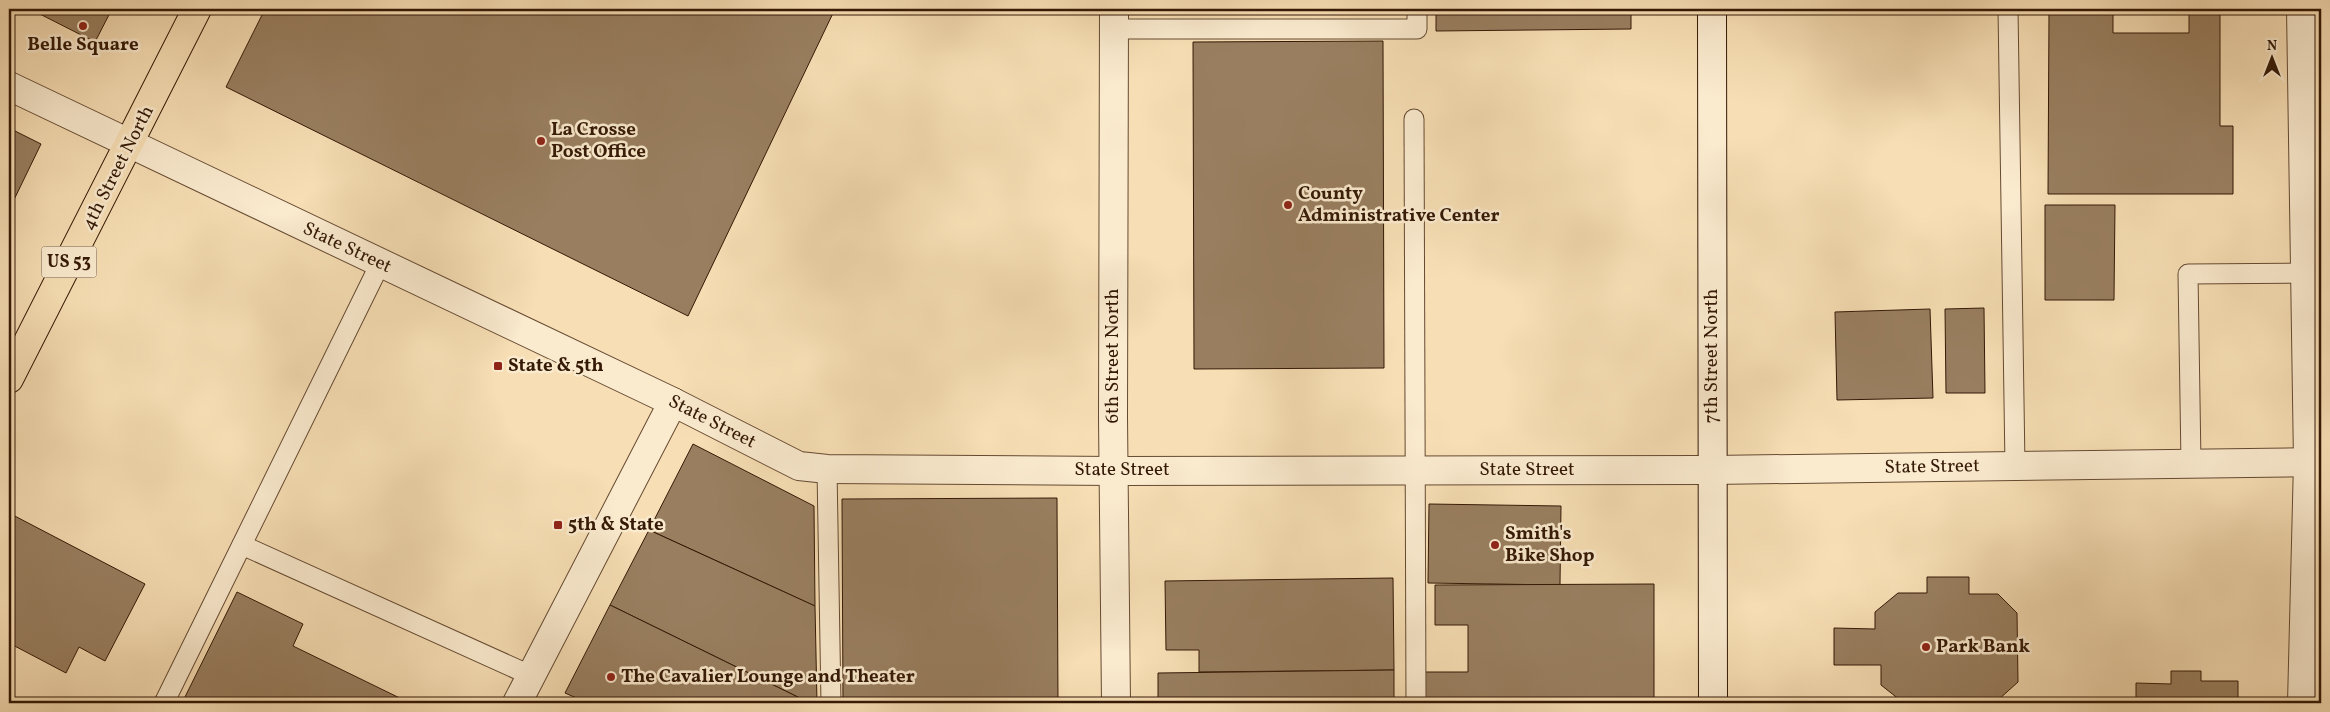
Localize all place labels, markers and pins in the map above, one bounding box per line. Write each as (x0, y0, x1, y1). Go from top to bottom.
marker: Belle Square (77, 20, 89, 32)
place label: Belle Square (27, 32, 139, 58)
place label: La Crosse Post Office (551, 117, 646, 165)
marker: La Crosse Post Office (535, 135, 547, 147)
place label: County Administrative Center (1298, 181, 1500, 229)
marker: County Administrative Center (1282, 199, 1294, 211)
place label: State & 5th (508, 353, 604, 379)
marker: State & 5th (492, 360, 504, 372)
place label: 5th & State (568, 512, 664, 538)
marker: 5th & State (552, 519, 564, 531)
place label: Smith's Bike Shop (1505, 521, 1595, 569)
marker: Smith's Bike Shop (1489, 539, 1501, 551)
place label: Park Bank (1936, 634, 2030, 660)
marker: Park Bank (1920, 641, 1932, 653)
place label: The Cavalier Lounge and Theater (621, 664, 915, 690)
marker: The Cavalier Lounge and Theater (605, 671, 617, 683)

